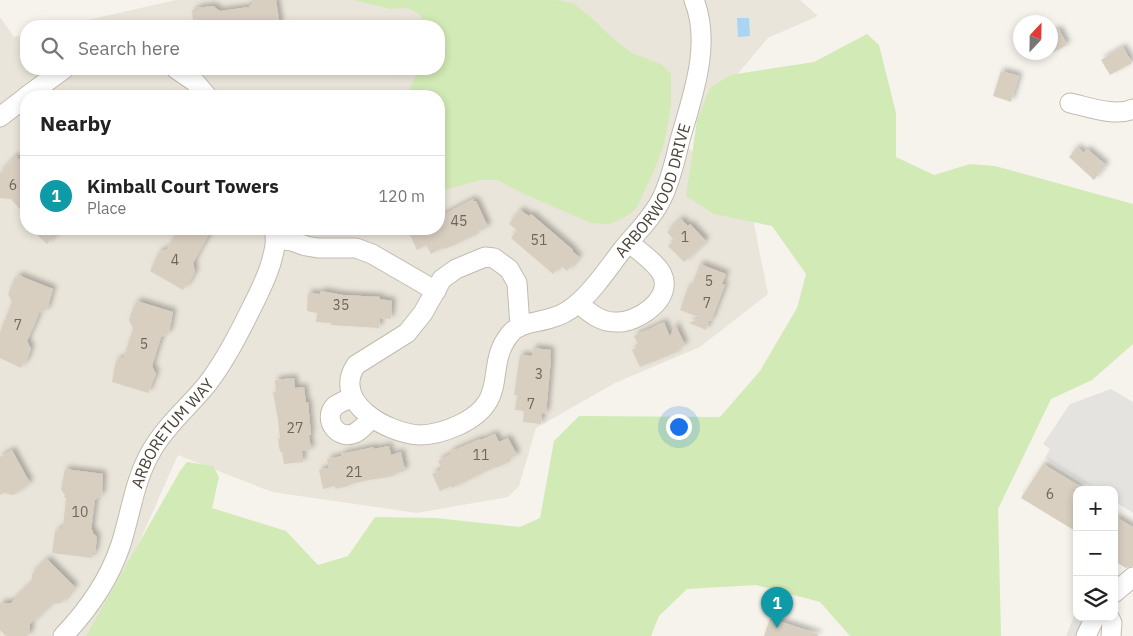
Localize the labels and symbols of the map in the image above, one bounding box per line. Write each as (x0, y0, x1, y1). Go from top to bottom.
north arrow (1013, 15, 1058, 60)
street label: ARBORWOOD DRIVE (610, 121, 694, 261)
house number: 6 (9, 176, 17, 194)
house number: 45 (451, 212, 467, 230)
house number: 1 (681, 228, 689, 246)
house number: 51 (531, 231, 547, 249)
house number: 4 (171, 251, 179, 269)
house number: 5 (705, 272, 713, 290)
house number: 7 (703, 294, 711, 312)
house number: 35 (333, 296, 349, 314)
house number: 7 (14, 316, 22, 334)
house number: 5 (140, 335, 148, 353)
house number: 3 (535, 365, 543, 383)
street label: ARBORETUM WAY (127, 374, 218, 491)
house number: 7 (527, 395, 535, 413)
your location (666, 414, 692, 440)
house number: 27 (287, 419, 303, 437)
house number: 11 (473, 446, 489, 464)
house number: 21 (346, 463, 362, 481)
house number: 6 (1046, 485, 1054, 503)
house number: 10 (72, 503, 88, 521)
pin: 1 (761, 587, 793, 628)

